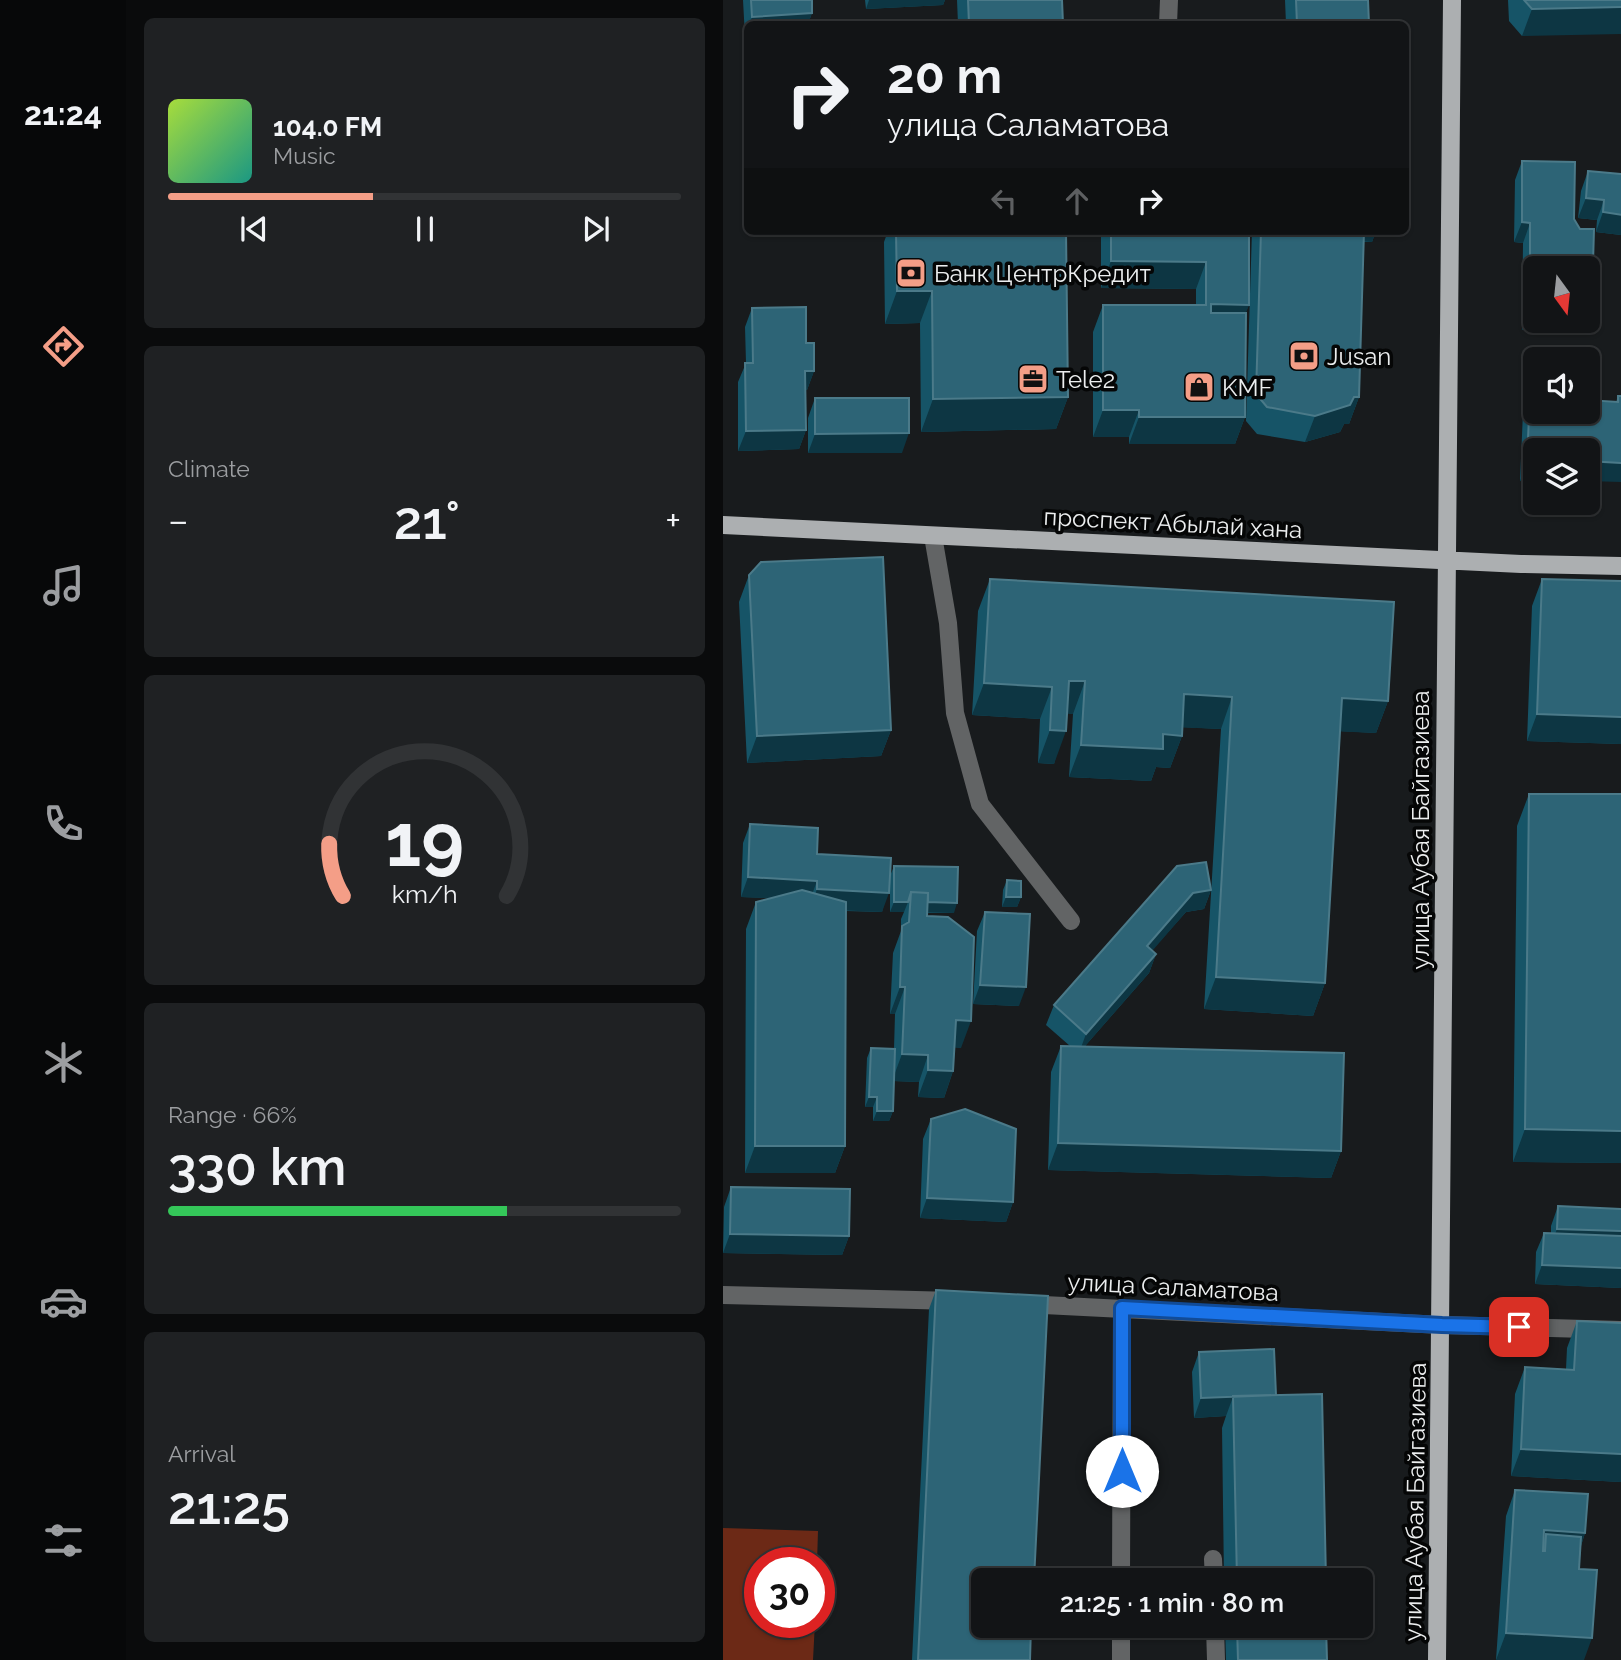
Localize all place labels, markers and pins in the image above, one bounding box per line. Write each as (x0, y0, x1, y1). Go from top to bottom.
bank icon: Банк ЦентрКредит (894, 256, 928, 290)
place label: Банк ЦентрКредит (934, 259, 1152, 288)
bank icon: Jusan (1287, 339, 1321, 373)
place label: Jusan (1327, 342, 1391, 371)
office icon: Tele2 (1016, 362, 1050, 396)
place label: Tele2 (1056, 365, 1115, 394)
shop icon: KMF (1182, 370, 1216, 404)
place label: KMF (1222, 373, 1273, 402)
pin (1489, 1297, 1549, 1357)

